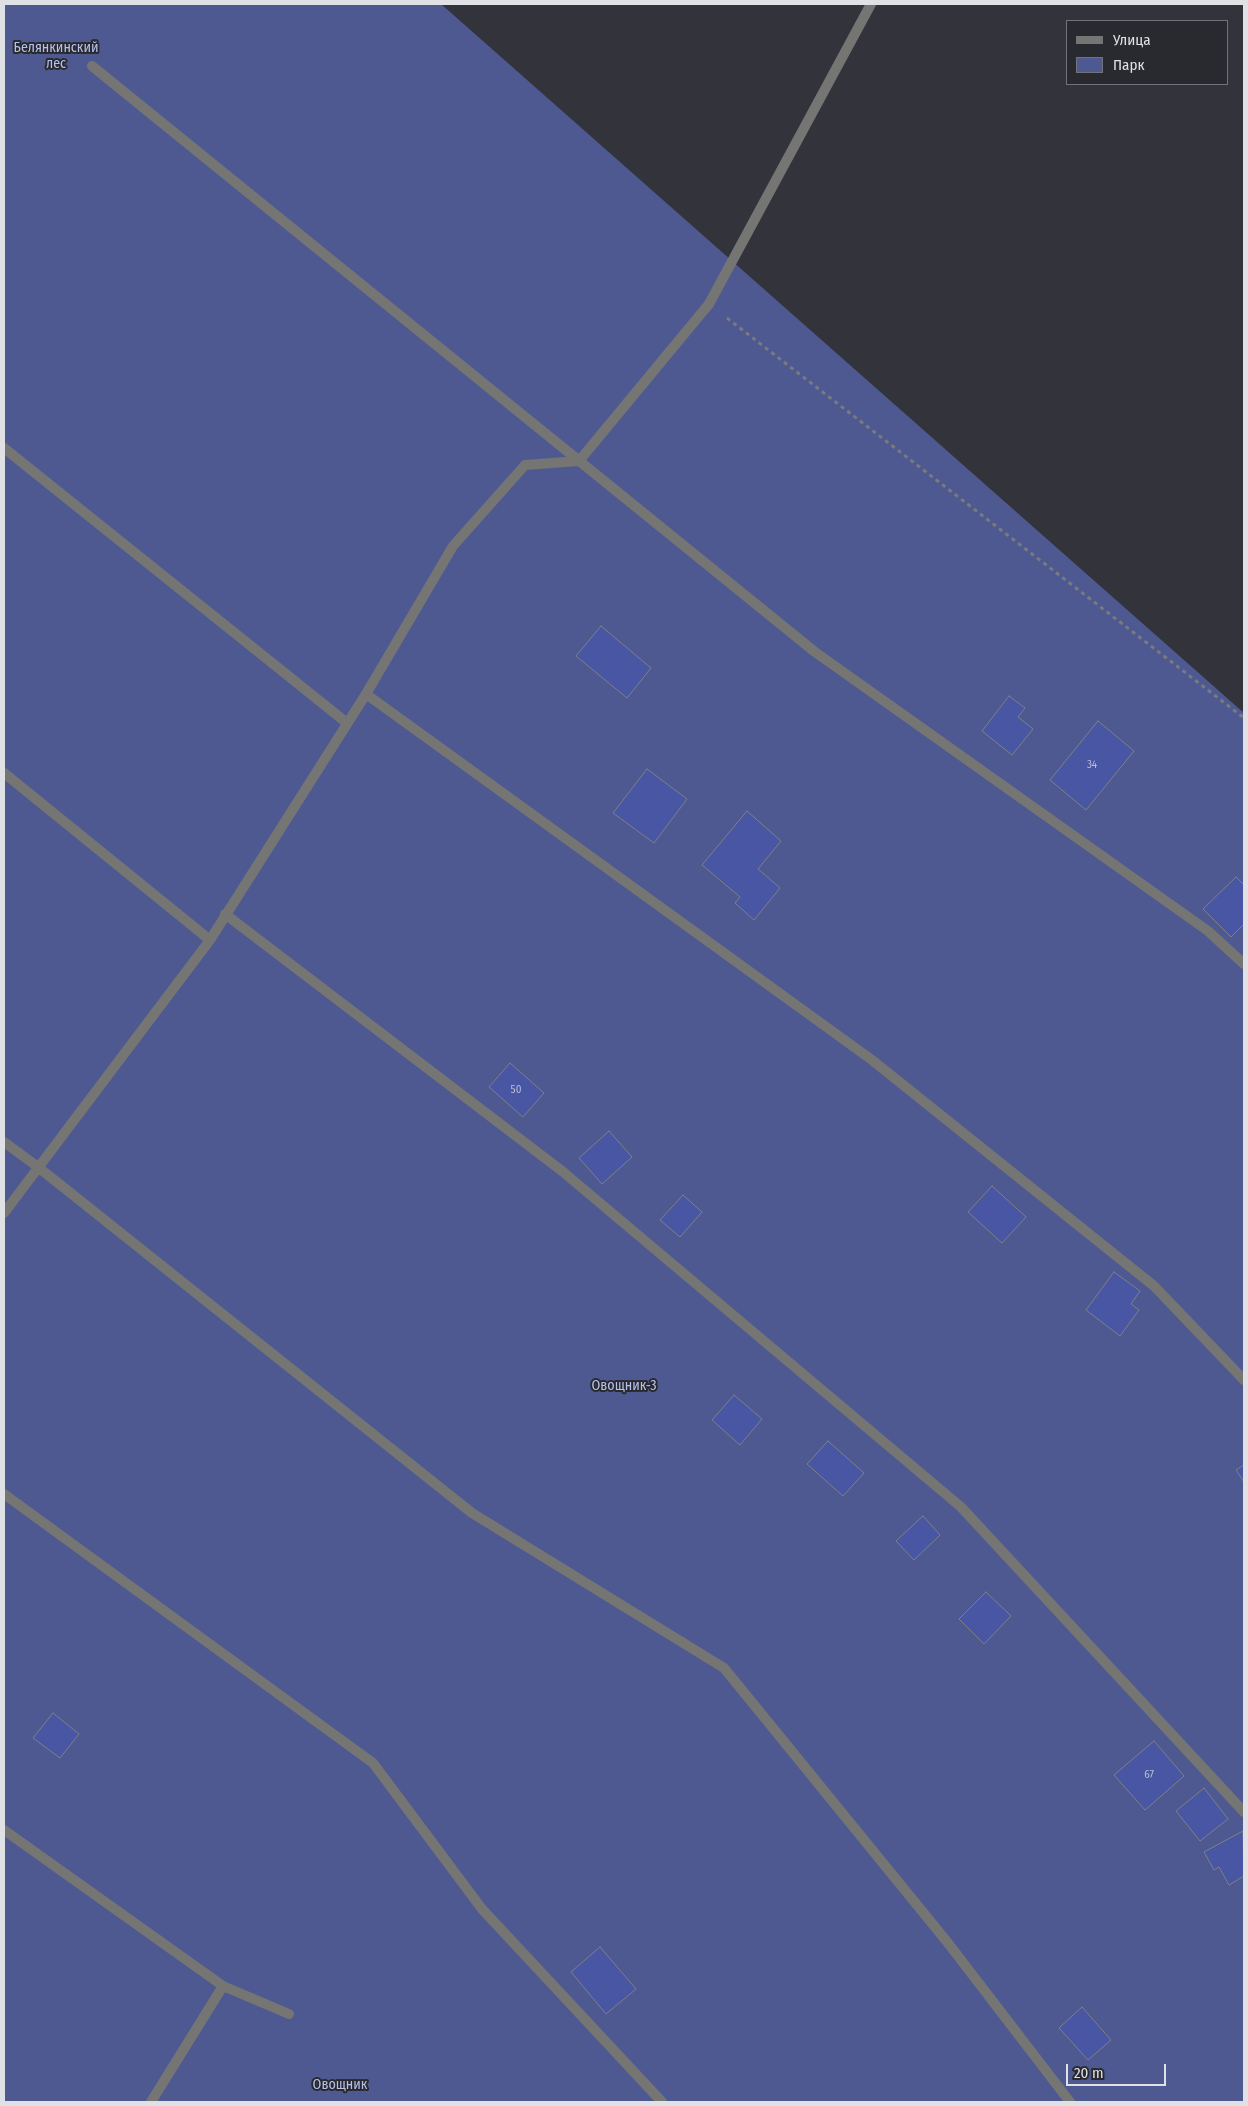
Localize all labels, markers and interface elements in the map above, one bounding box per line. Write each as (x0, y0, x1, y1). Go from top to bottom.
legend (1066, 20, 1228, 85)
text: Улица (1113, 31, 1151, 49)
park label: Белянкинский лес (14, 40, 98, 72)
text: Парк (1113, 56, 1144, 74)
house number: 34 (1087, 758, 1097, 772)
house number: 50 (511, 1083, 521, 1097)
park label: Овощник-3 (592, 1378, 656, 1394)
house number: 67 (1144, 1768, 1154, 1782)
scale bar (1068, 2054, 1168, 2086)
text: 20 m (1074, 2064, 1104, 2082)
park label: Овощник (313, 2077, 367, 2093)

